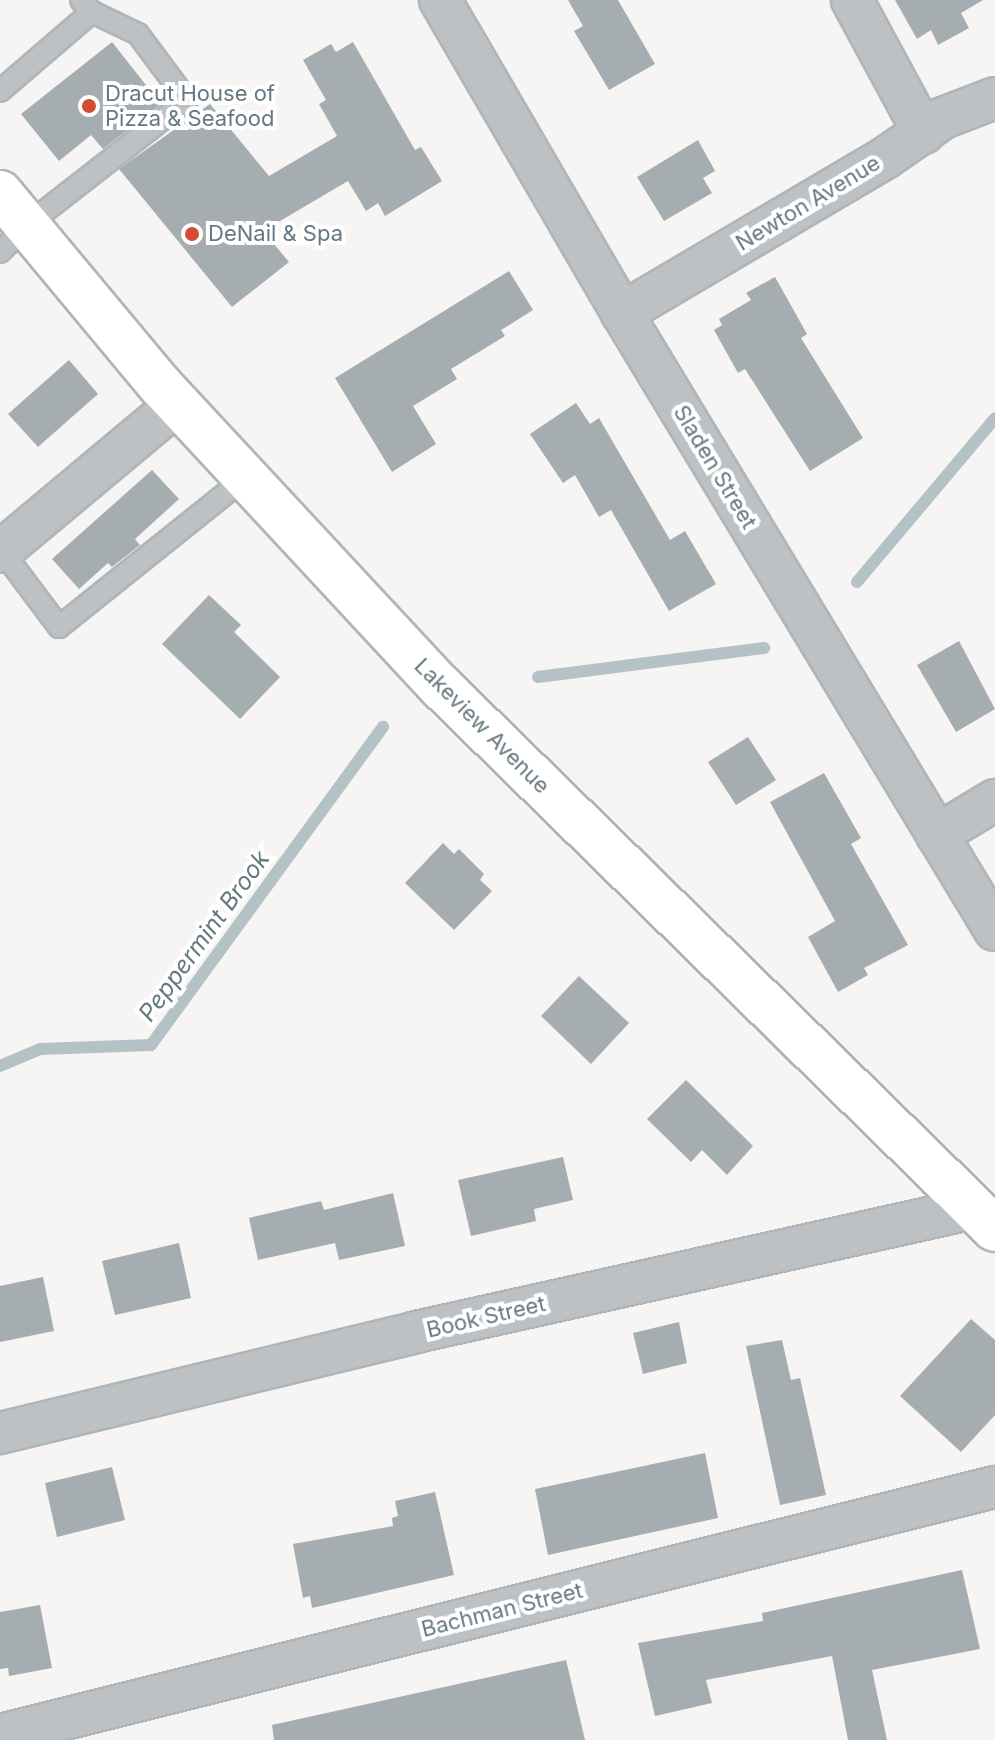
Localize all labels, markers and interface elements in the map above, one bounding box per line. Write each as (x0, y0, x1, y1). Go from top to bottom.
place label: Dracut House of Pizza & Seafood (105, 80, 275, 132)
marker: Dracut House of Pizza & Seafood (80, 97, 98, 115)
street label: Newton Avenue (731, 150, 885, 256)
place label: DeNail & Spa (208, 221, 343, 247)
marker: DeNail & Spa (183, 225, 201, 243)
street label: Sladen Street (668, 400, 762, 534)
street label: Lakeview Avenue (409, 653, 555, 799)
water label: Peppermint Brook (132, 845, 276, 1027)
street label: Book Street (424, 1291, 548, 1343)
street label: Bachman Street (419, 1577, 585, 1643)

